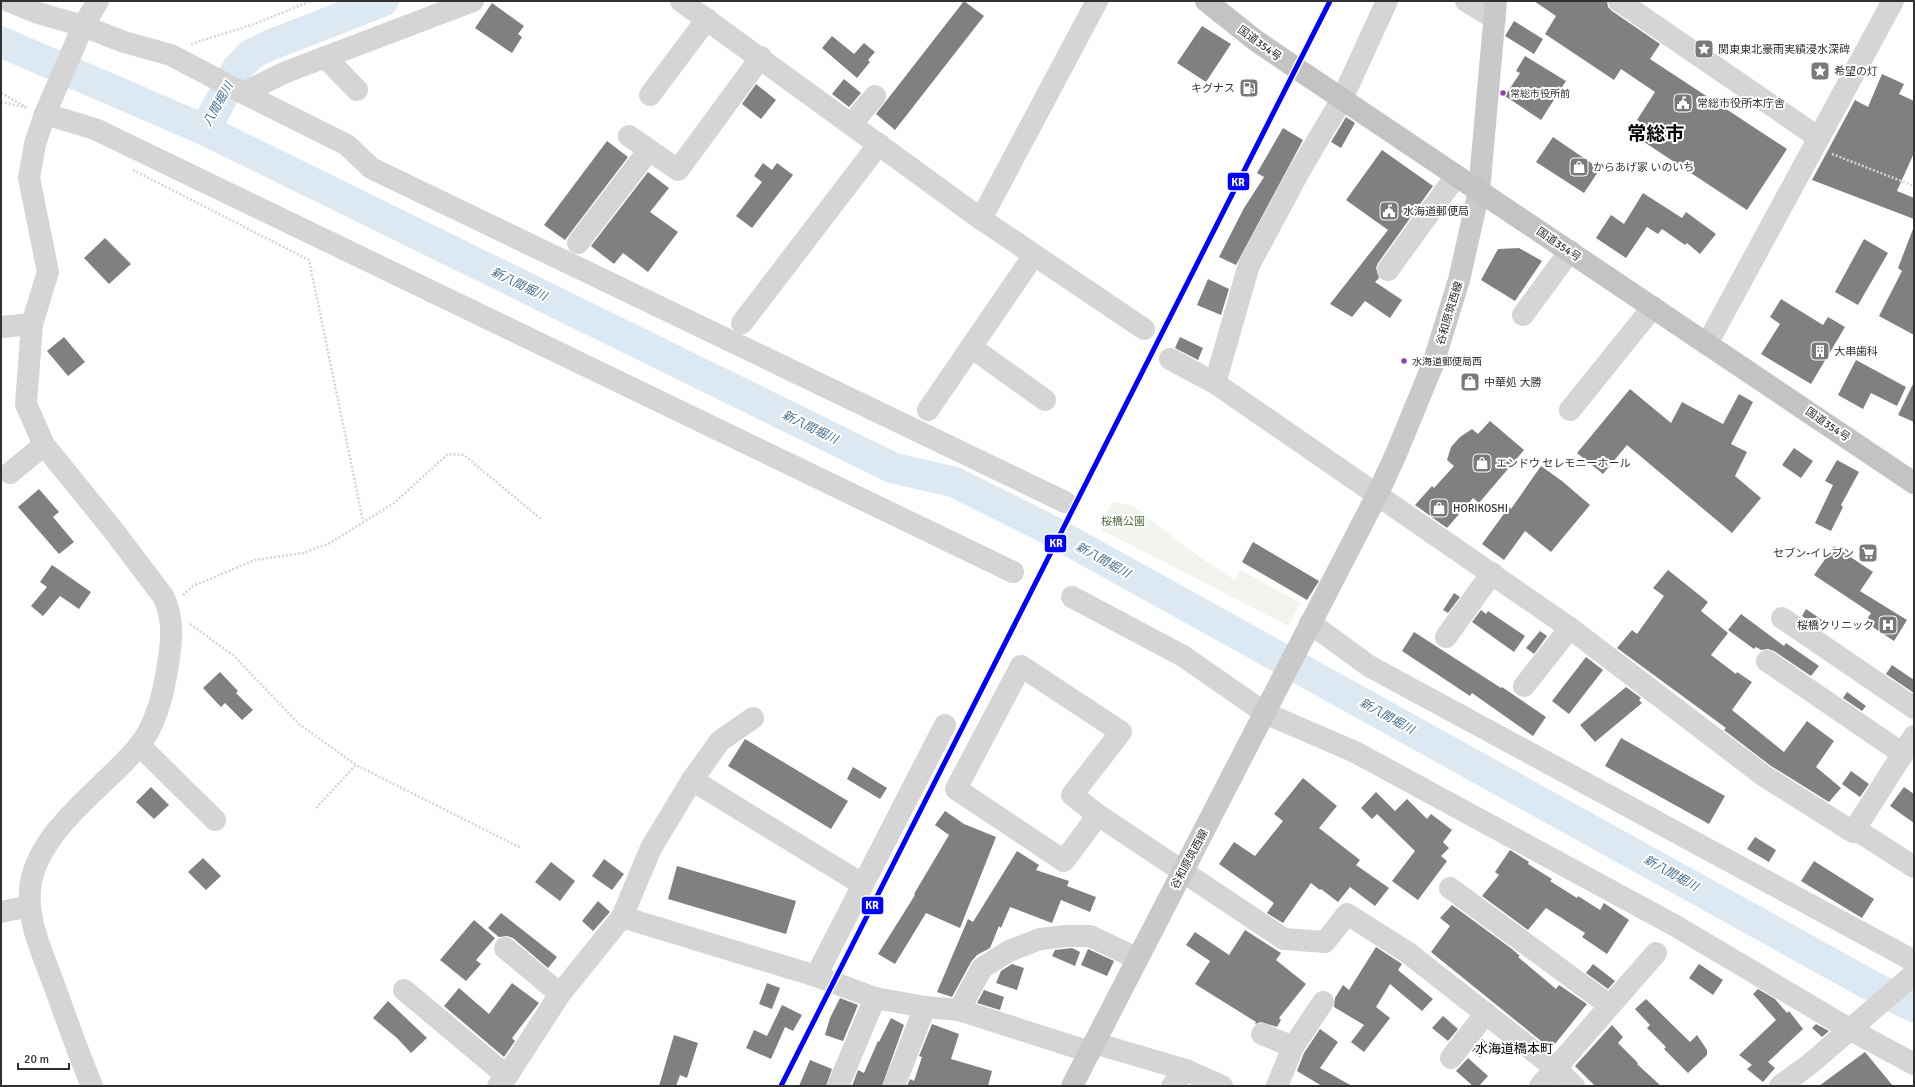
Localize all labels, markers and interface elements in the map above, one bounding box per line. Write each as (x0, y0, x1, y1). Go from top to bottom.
street label: 国道354号 (1235, 23, 1284, 64)
place icon: 関東東北豪雨実績浸水深碑 (1693, 38, 1715, 60)
place label: 関東東北豪雨実績浸水深碑 (1718, 43, 1850, 56)
place icon: 希望の灯 (1809, 60, 1831, 82)
place label: 希望の灯 (1834, 65, 1878, 78)
fuel station icon: キグナス (1238, 77, 1260, 99)
water label: 八間堀川 (200, 78, 238, 129)
place label: キグナス (1191, 82, 1235, 95)
marker: 常総市役所前 (1498, 88, 1508, 98)
place label: 常総市役所前 (1510, 88, 1570, 100)
public building icon: 常総市役所本庁舎 (1672, 92, 1694, 114)
place label: 常総市役所本庁舎 (1697, 97, 1785, 110)
district label: 常総市 (1627, 122, 1685, 146)
shop icon: からあげ家 いのいち (1568, 156, 1590, 178)
place label: からあげ家 いのいち (1593, 161, 1694, 174)
line badge: KR (1227, 172, 1250, 191)
text: KR (1231, 176, 1245, 189)
public building icon: 水海道郵便局 (1378, 200, 1400, 222)
place label: 水海道郵便局 (1403, 205, 1469, 218)
street label: 国道354号 (1534, 225, 1583, 264)
water label: 新八間堀川 (489, 265, 551, 305)
street label: 谷和原筑西線 (1434, 280, 1465, 347)
building icon: 大串歯科 (1809, 340, 1831, 362)
place label: 大串歯科 (1834, 345, 1878, 358)
marker: 水海道郵便局西 (1399, 356, 1409, 366)
place label: 水海道郵便局西 (1412, 356, 1482, 368)
shop icon: 中華処 大勝 (1459, 371, 1481, 393)
place label: 中華処 大勝 (1484, 376, 1541, 389)
street label: 国道354号 (1803, 405, 1852, 444)
water label: 新八間堀川 (780, 408, 842, 448)
shop icon: エンドウ セレモニーホール (1471, 452, 1493, 474)
place label: エンドウ セレモニーホール (1496, 457, 1630, 470)
shop icon: HORIKOSHI (1428, 497, 1450, 519)
place label: HORIKOSHI (1453, 502, 1508, 515)
park label: 桜橋公園 (1101, 515, 1145, 528)
line badge: KR (1044, 534, 1067, 553)
text: KR (1049, 537, 1063, 550)
water label: 新八間堀川 (1073, 539, 1134, 583)
supermarket icon: セブン-イレブン (1857, 542, 1879, 564)
place label: セブン-イレブン (1773, 547, 1854, 560)
hospital icon: 桜橋クリニック (1877, 614, 1899, 636)
place label: 桜橋クリニック (1797, 619, 1874, 632)
water label: 新八間堀川 (1357, 695, 1418, 739)
street label: 谷和原筑西線 (1168, 827, 1211, 891)
water label: 新八間堀川 (1641, 852, 1702, 896)
line badge: KR (861, 896, 884, 915)
text: KR (865, 899, 879, 912)
district label: 水海道橋本町 (1475, 1041, 1553, 1057)
scale bar (18, 1045, 69, 1071)
text: 20 m (24, 1052, 49, 1067)

